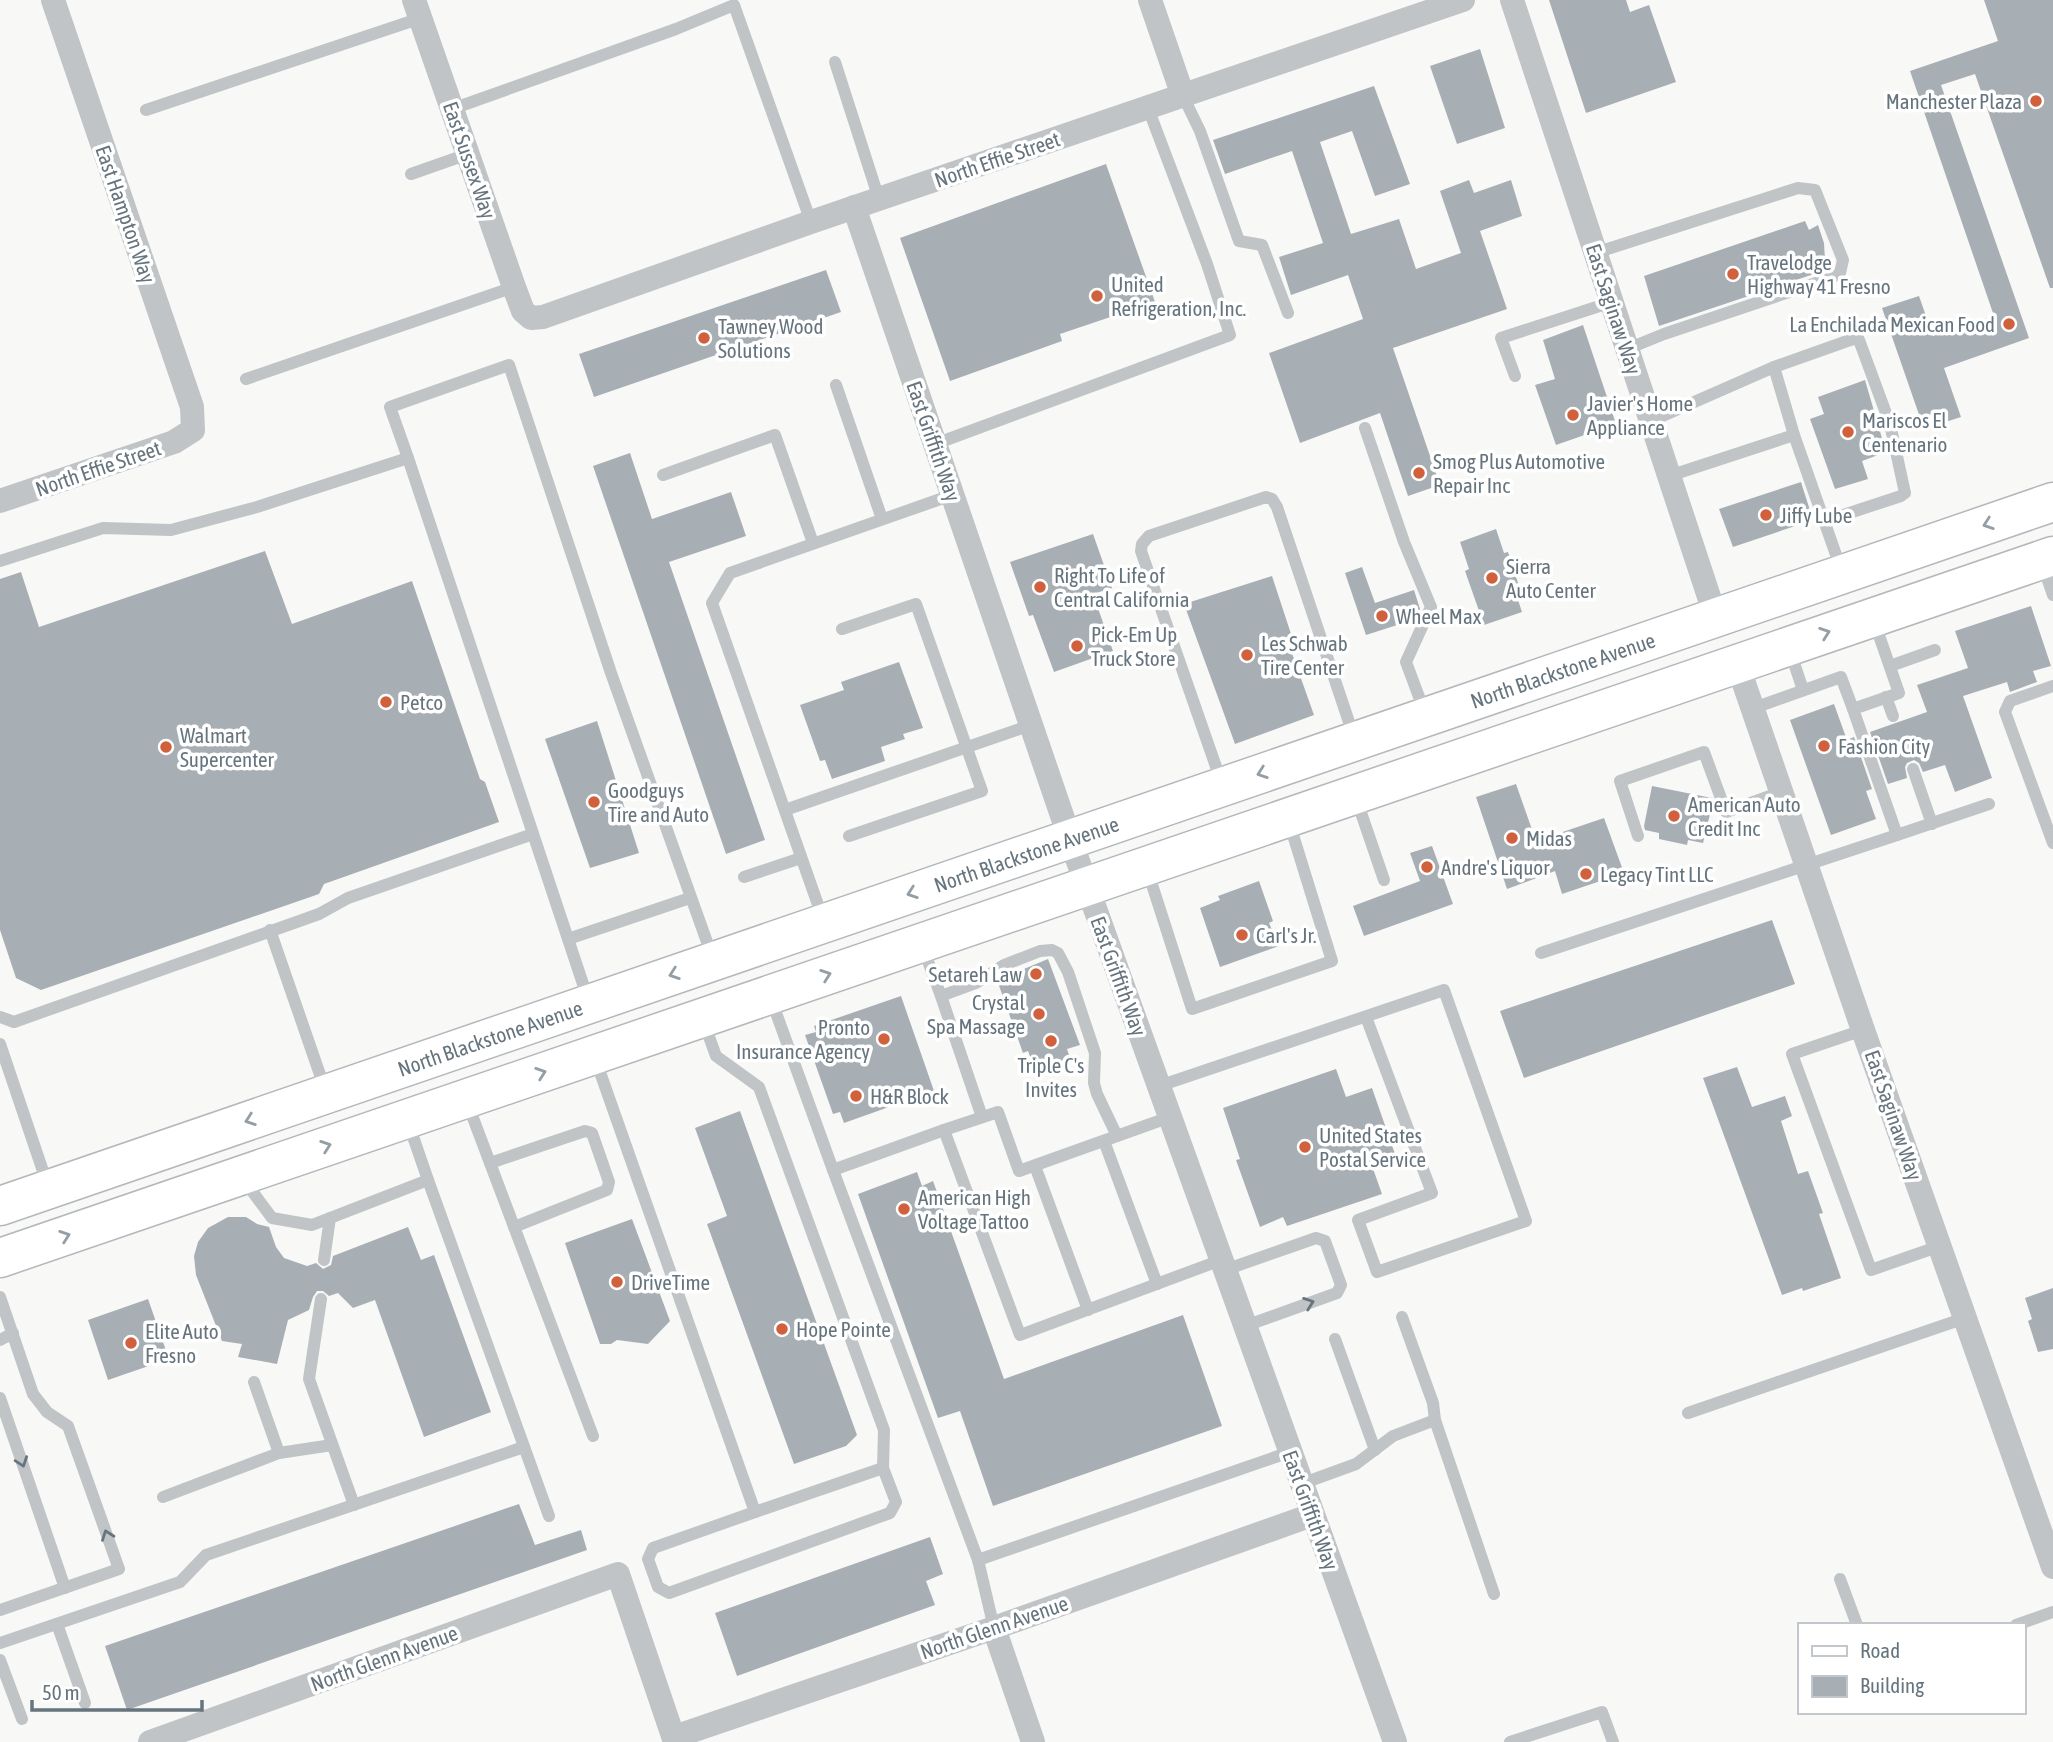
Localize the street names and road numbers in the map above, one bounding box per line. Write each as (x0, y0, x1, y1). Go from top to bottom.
street label: East Sussex Way (439, 98, 501, 222)
street label: North Effie Street (931, 126, 1063, 192)
street label: East Hampton Way (91, 142, 161, 286)
street label: East Saginaw Way (1582, 241, 1647, 378)
street label: East Griffith Way (902, 378, 966, 505)
street label: North Effie Street (32, 435, 164, 501)
street label: North Blackstone Avenue (1467, 627, 1658, 713)
street label: North Blackstone Avenue (931, 811, 1122, 897)
street label: East Griffith Way (1086, 913, 1152, 1039)
street label: North Blackstone Avenue (394, 995, 585, 1081)
street label: East Saginaw Way (1861, 1047, 1928, 1183)
street label: East Griffith Way (1278, 1447, 1344, 1573)
street label: North Glenn Avenue (917, 1590, 1071, 1664)
street label: North Glenn Avenue (307, 1620, 461, 1696)

